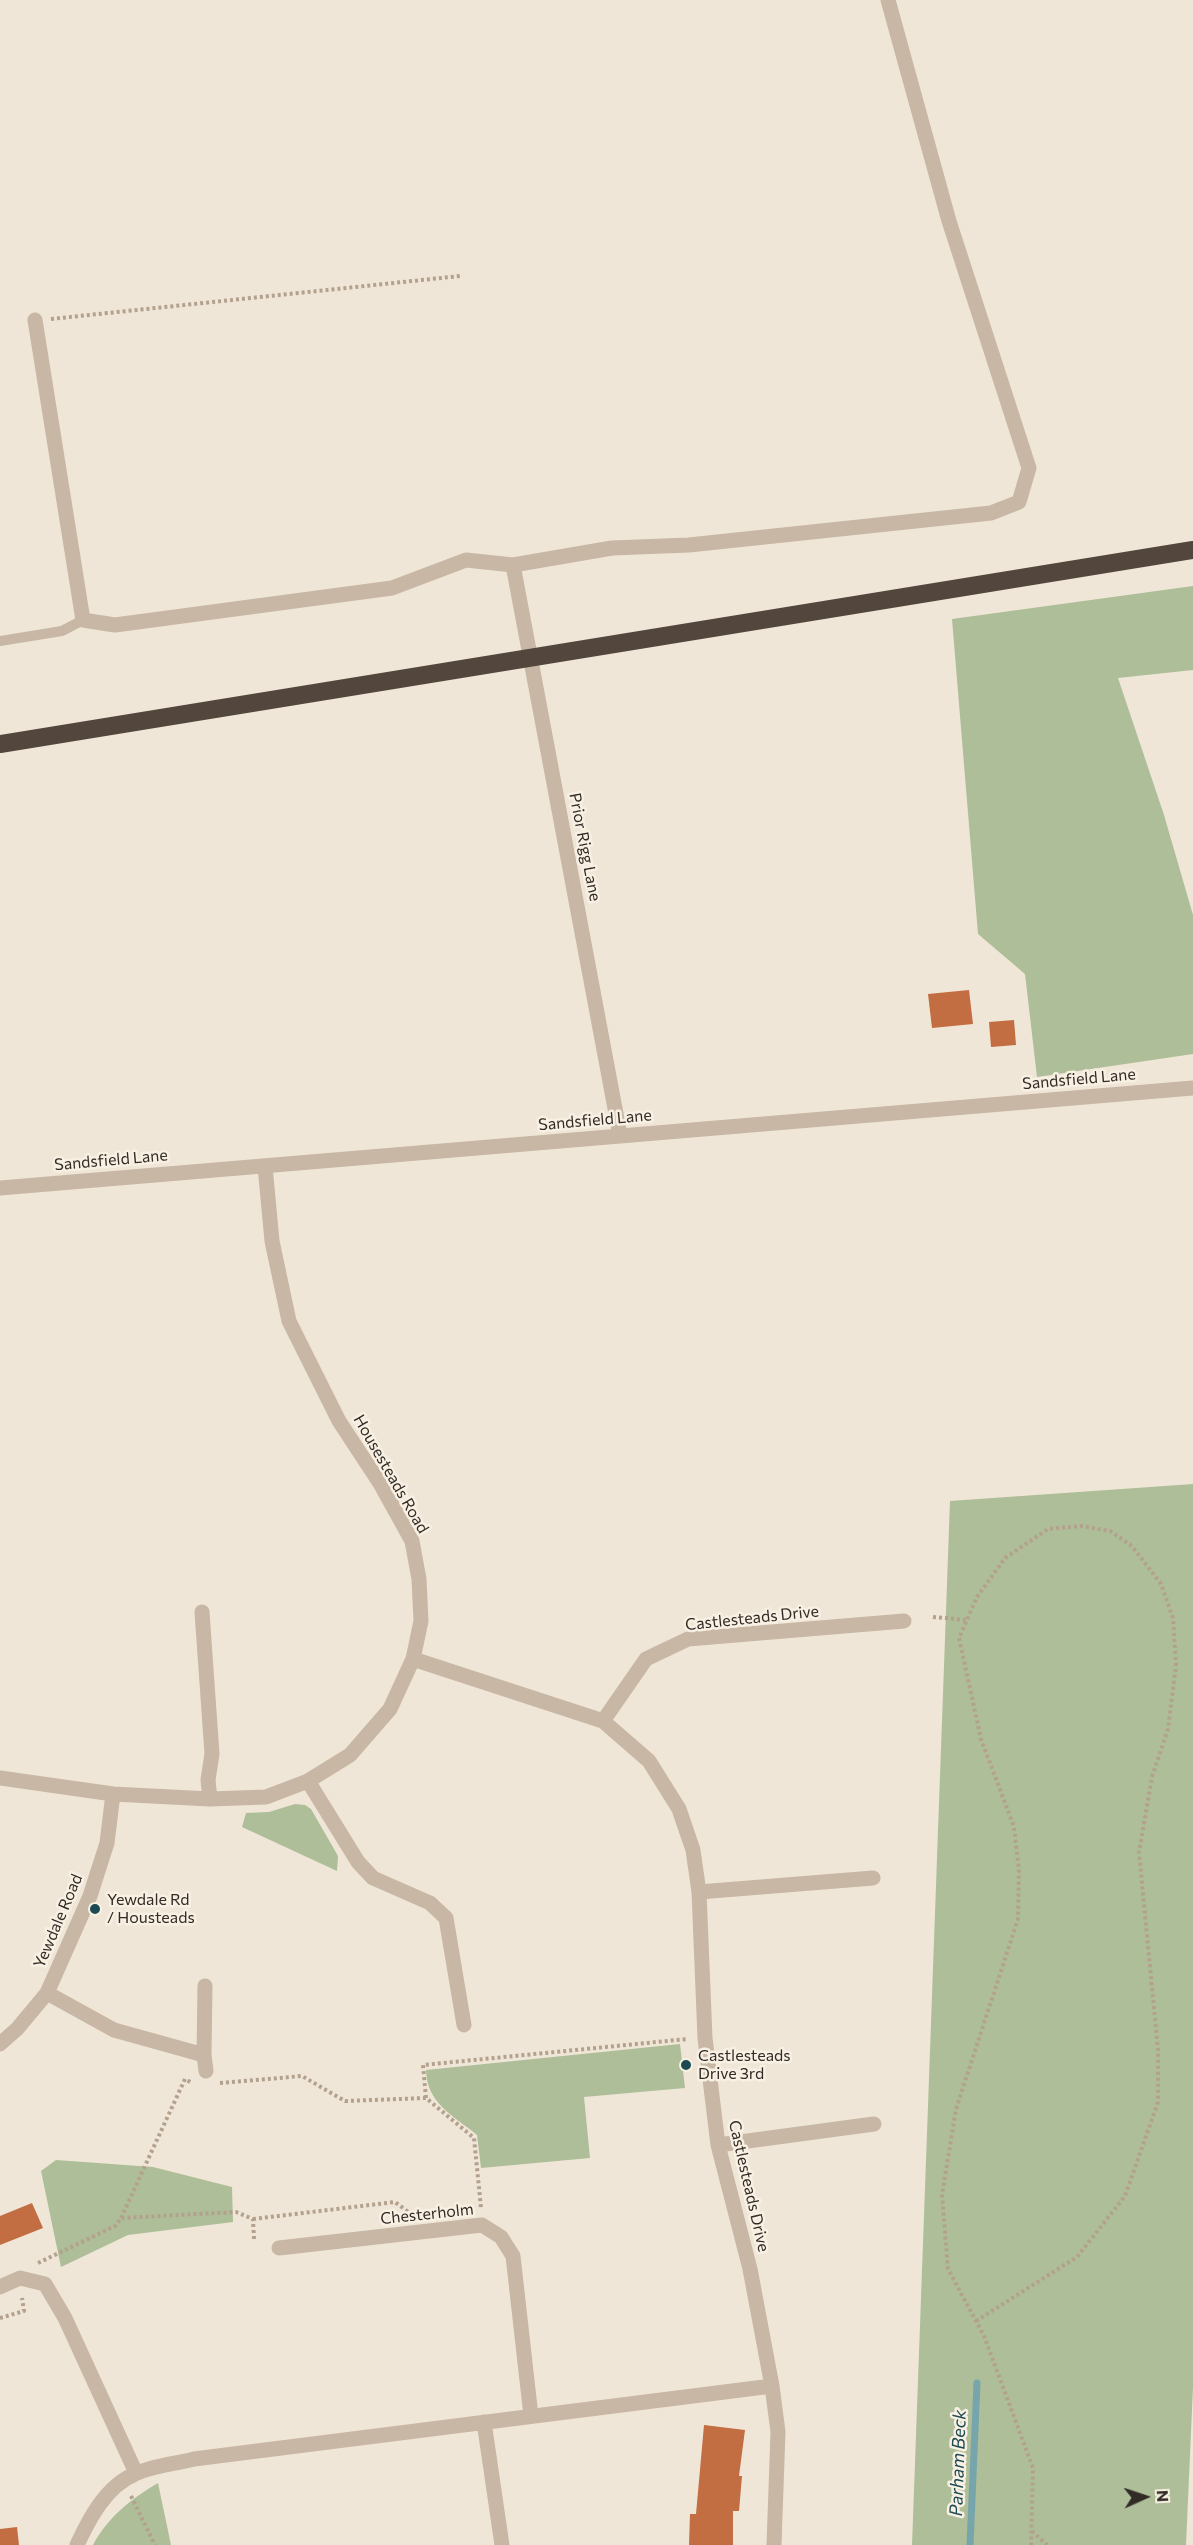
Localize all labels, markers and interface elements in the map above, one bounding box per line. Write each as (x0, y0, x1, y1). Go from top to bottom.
street label: Prior Rigg Lane (565, 791, 605, 903)
street label: Sandsfield Lane (1021, 1064, 1137, 1094)
street label: Sandsfield Lane (537, 1105, 653, 1135)
street label: Sandsfield Lane (53, 1145, 169, 1175)
street label: Housesteads Road (349, 1411, 433, 1537)
street label: Castlesteads Drive (684, 1601, 820, 1635)
street label: Yewdale Road (30, 1871, 86, 1971)
place label: Yewdale Rd / Housteads (107, 1890, 195, 1928)
marker: Yewdale Rd / Housteads (88, 1902, 102, 1916)
place label: Castlesteads Drive 3rd (698, 2046, 791, 2084)
marker: Castlesteads Drive 3rd (679, 2058, 693, 2072)
street label: Castlesteads Drive (725, 2118, 773, 2254)
street label: Chesterholm (379, 2200, 475, 2228)
water label: Parham Beck (945, 2409, 971, 2517)
north arrow (1115, 2467, 1175, 2527)
text: N (1154, 2490, 1173, 2503)

